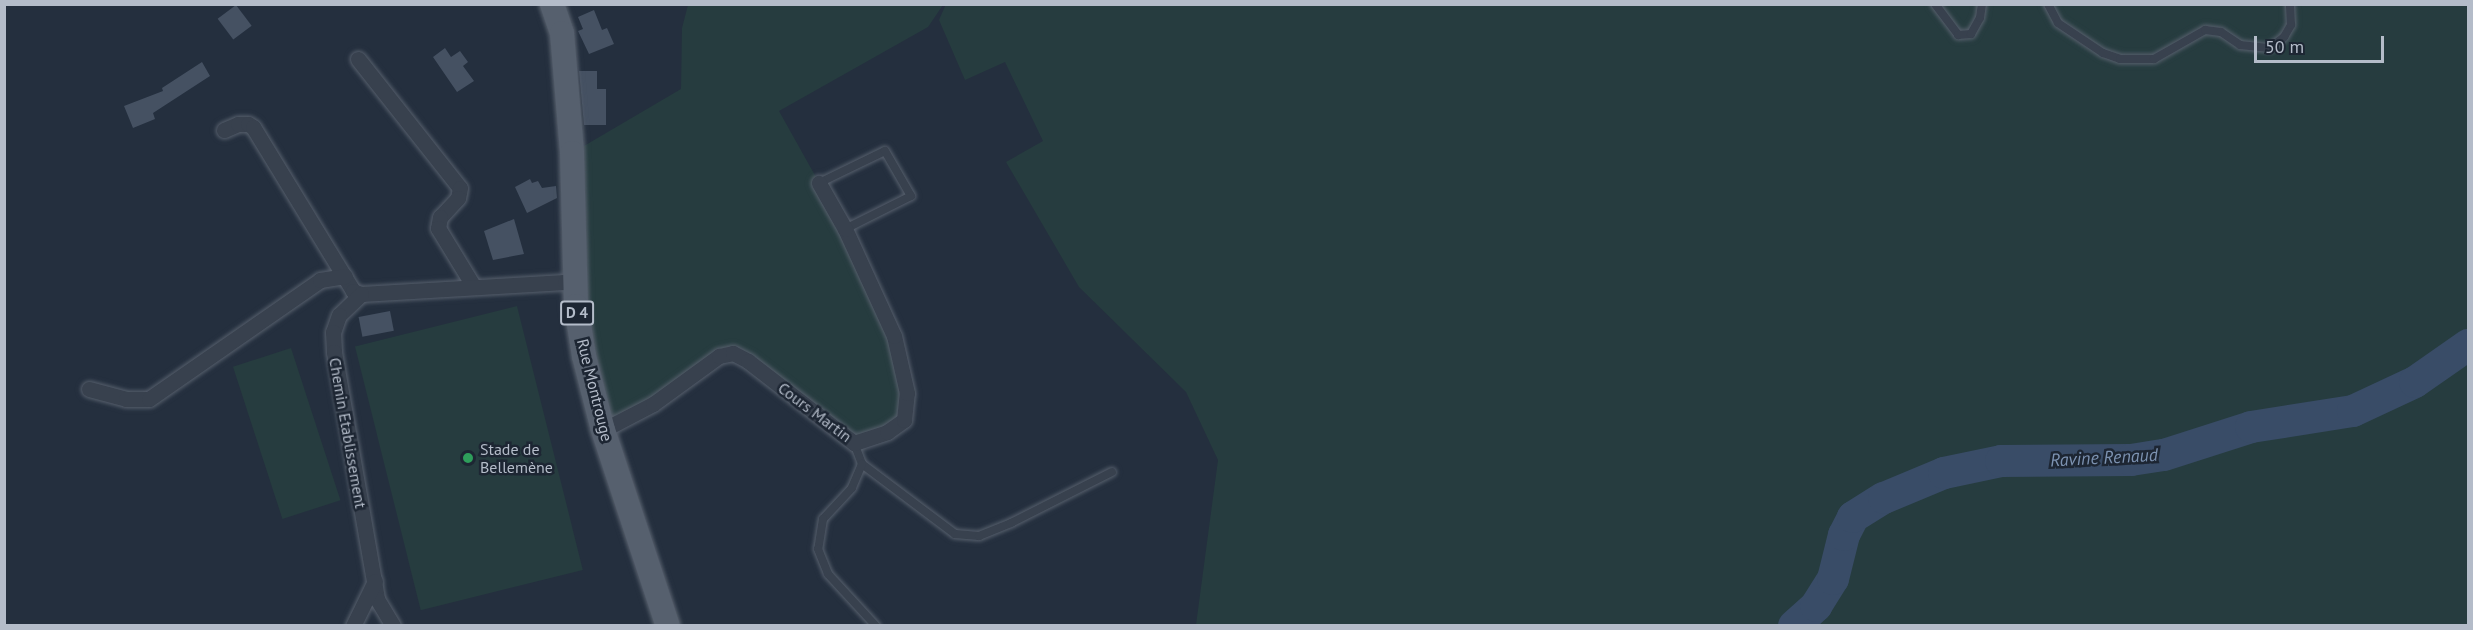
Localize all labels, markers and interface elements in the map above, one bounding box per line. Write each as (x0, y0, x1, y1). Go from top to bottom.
scale bar (2257, 24, 2388, 62)
text: 50 m (2265, 35, 2304, 58)
road number: D 4 (559, 301, 595, 325)
street label: Rue Montrouge (573, 337, 617, 443)
street label: Chemin Etablissement (325, 356, 371, 510)
street label: Cours Martin (774, 378, 856, 446)
place label: Stade de Bellemène (480, 439, 553, 477)
water label: Ravine Renaud (2050, 444, 2158, 472)
marker: Stade de Bellemène (461, 451, 475, 465)

